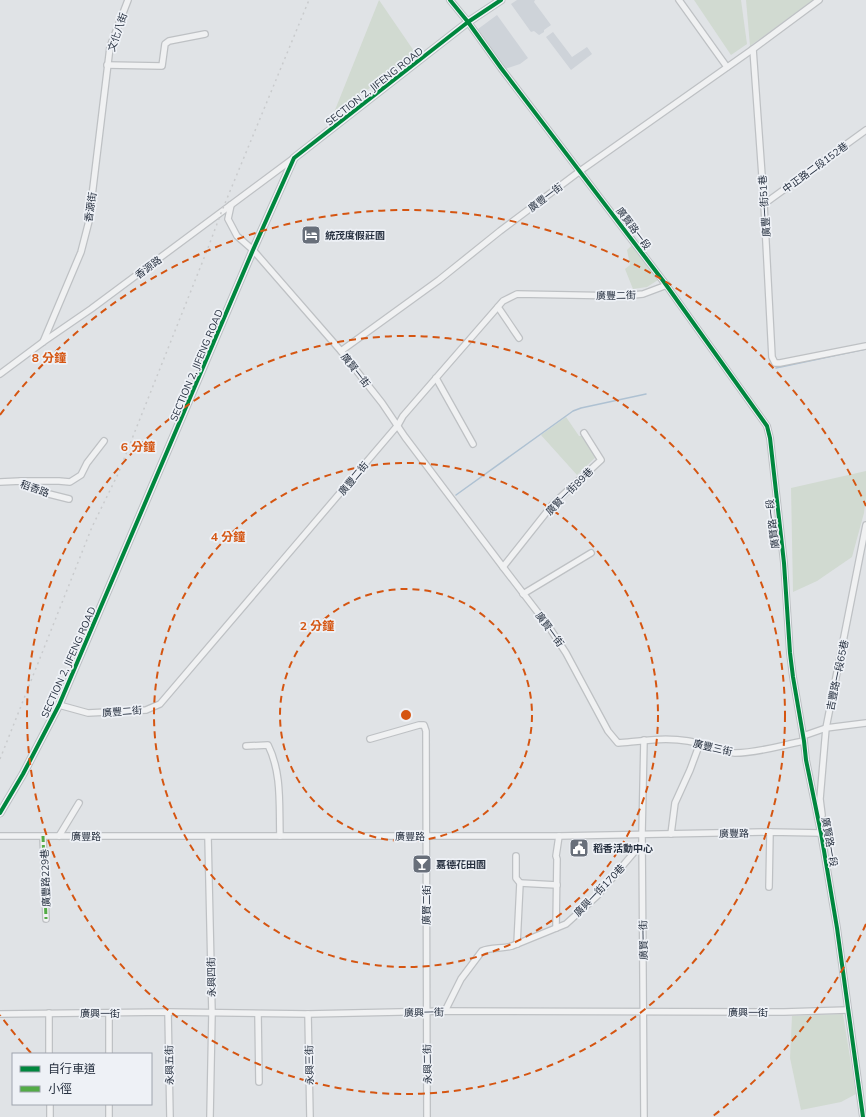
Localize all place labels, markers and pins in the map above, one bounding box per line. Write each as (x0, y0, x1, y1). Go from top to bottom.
hotel icon: 統茂度假莊園 (300, 224, 322, 246)
place label: 統茂度假莊園 (325, 229, 385, 242)
centre of rings (399, 708, 413, 722)
public building icon: 稻香活動中心 (568, 837, 590, 859)
place label: 稻香活動中心 (593, 842, 653, 855)
bar icon: 嘉德花田園 (411, 853, 433, 875)
place label: 嘉德花田園 (436, 858, 486, 871)

